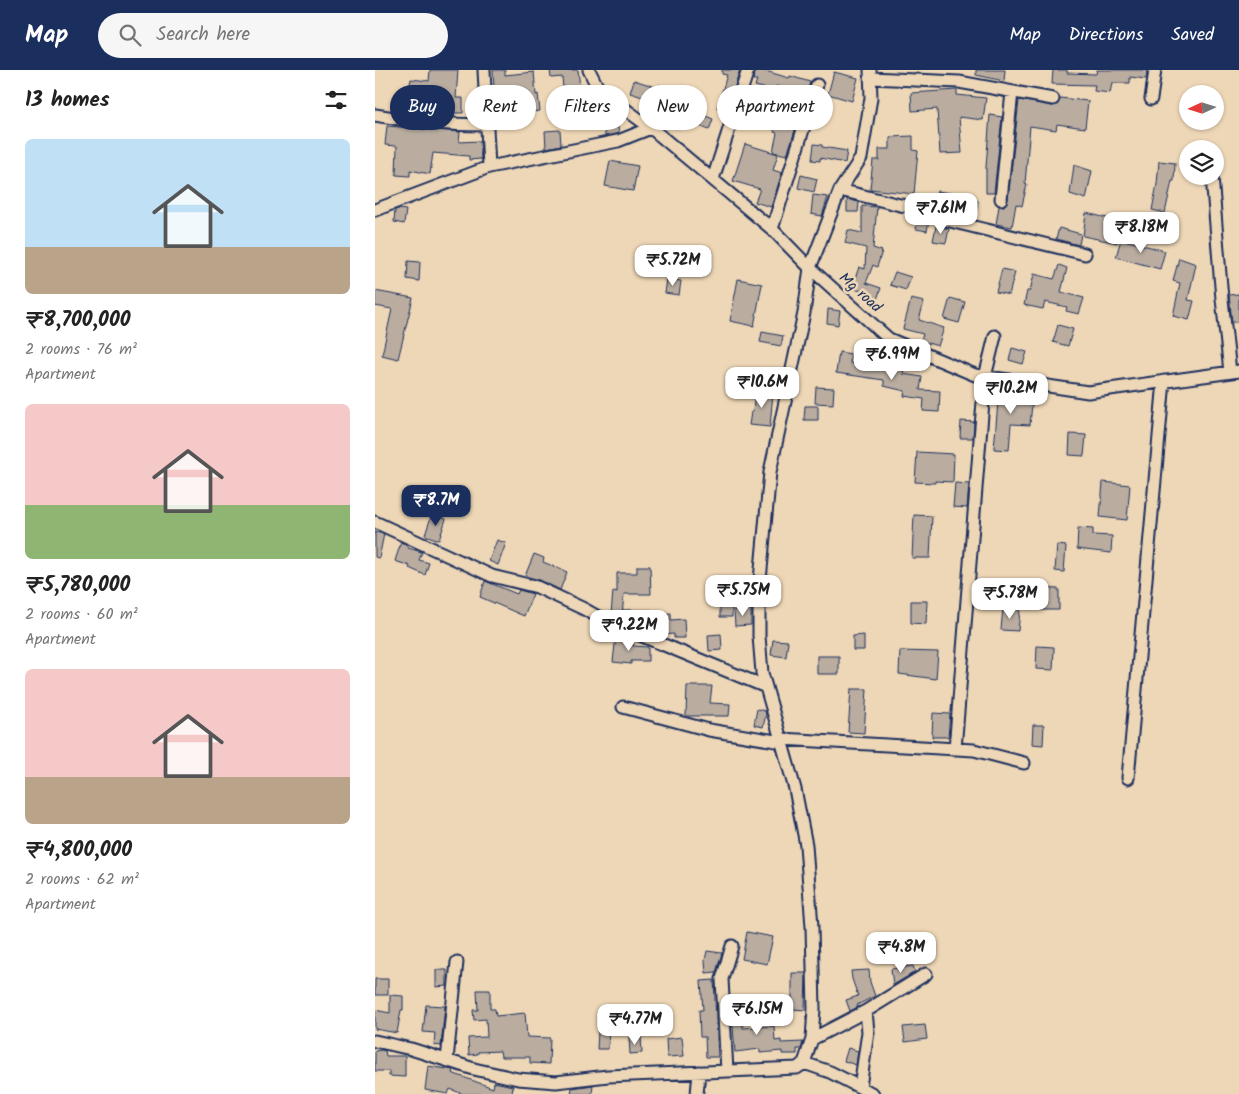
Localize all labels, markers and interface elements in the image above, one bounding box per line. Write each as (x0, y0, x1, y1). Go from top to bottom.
search box (98, 13, 448, 58)
text: Map (25, 16, 68, 55)
text: Search here (156, 20, 250, 50)
icon: search (116, 21, 144, 49)
text: Map (1009, 21, 1041, 50)
text: Directions (1069, 21, 1143, 50)
text: Saved (1171, 21, 1214, 50)
text: 13 homes (25, 84, 110, 117)
chip: Buy (390, 85, 455, 130)
chip: Rent (465, 85, 536, 130)
chip: Filters (546, 85, 629, 130)
chip: New (639, 85, 707, 130)
chip: Apartment (717, 85, 833, 130)
north arrow (1179, 85, 1224, 130)
map controls (1179, 85, 1224, 185)
icon: filters (322, 86, 350, 114)
button: layers (1179, 140, 1224, 185)
icon: home (143, 171, 233, 261)
pin: ₹7.61M (900, 192, 982, 235)
text: ₹7.61M (916, 196, 966, 221)
pin: ₹8.18M (1100, 212, 1182, 254)
text: ₹8.18M (1114, 215, 1168, 240)
pin: ₹5.72M (632, 244, 714, 287)
text: ₹5.72M (646, 248, 700, 273)
street label: Mg road (833, 267, 887, 319)
text: ₹8,700,000 (25, 304, 130, 337)
text: 2 rooms · 76 m² (25, 337, 137, 362)
pin: ₹6.99M (851, 338, 933, 381)
text: ₹6.99M (865, 342, 919, 367)
text: Apartment (25, 362, 96, 387)
pin: ₹10.6M (721, 366, 803, 409)
text: ₹10.6M (736, 370, 788, 395)
pin: ₹10.2M (970, 372, 1052, 415)
text: ₹10.2M (985, 376, 1037, 401)
icon: home (143, 436, 233, 526)
pin: ₹8.7M (401, 484, 471, 527)
text: ₹8.7M (413, 488, 459, 513)
text: ₹5,780,000 (25, 569, 130, 602)
pin: ₹5.75M (702, 574, 784, 617)
text: ₹5.75M (716, 578, 770, 603)
pin: ₹5.78M (969, 578, 1051, 620)
text: ₹5.78M (983, 581, 1037, 606)
text: 2 rooms · 60 m² (25, 602, 138, 627)
pin: ₹9.22M (588, 610, 670, 652)
text: ₹9.22M (601, 613, 657, 638)
text: Apartment (25, 627, 96, 652)
icon: home (143, 701, 233, 791)
text: ₹4,800,000 (25, 834, 132, 867)
text: 2 rooms · 62 m² (25, 867, 139, 892)
text: Apartment (25, 892, 96, 917)
pin: ₹4.8M (866, 932, 936, 974)
text: ₹4.8M (877, 935, 925, 960)
pin: ₹6.15M (716, 994, 798, 1036)
text: ₹6.15M (731, 997, 783, 1022)
pin: ₹4.77M (594, 1004, 676, 1046)
text: ₹4.77M (608, 1007, 662, 1032)

